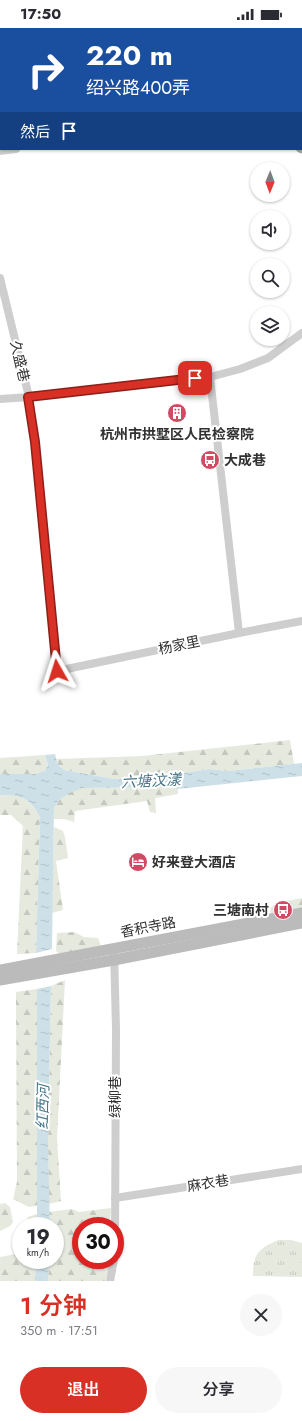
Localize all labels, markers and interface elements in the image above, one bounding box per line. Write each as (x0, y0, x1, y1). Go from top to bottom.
text: 17:50 (20, 3, 61, 25)
text: 220 m (86, 35, 173, 76)
icon: right (20, 44, 72, 96)
text: 绍兴路400弄 (86, 75, 190, 101)
icon: arrive (58, 120, 80, 142)
text: 然后 (20, 121, 50, 143)
north arrow (250, 162, 290, 202)
map controls (250, 162, 290, 346)
button: sound (250, 210, 290, 250)
button: search (250, 258, 290, 298)
button: layers (250, 306, 290, 346)
street label: 久盛巷 (6, 338, 34, 384)
pin (178, 361, 212, 395)
icon: arrive (184, 367, 206, 389)
building icon: 杭州市拱墅区人民检察院 (166, 402, 188, 424)
place label: 杭州市拱墅区人民检察院 (100, 424, 254, 444)
bus stop icon: 大成巷 (199, 449, 221, 471)
place label: 大成巷 (224, 450, 266, 470)
street label: 杨家里 (156, 631, 202, 659)
position arrow (36, 650, 78, 692)
water label: 六塘汶漾 (120, 768, 184, 794)
hotel icon: 好来登大酒店 (127, 851, 149, 873)
place label: 好来登大酒店 (152, 852, 236, 872)
bus stop icon: 三塘南村 (272, 899, 294, 921)
place label: 三塘南村 (213, 900, 269, 920)
street label: 香积寺路 (119, 912, 177, 942)
street label: 绿柳巷 (105, 1076, 125, 1118)
water label: 红西河 (32, 1081, 54, 1130)
street label: 麻衣巷 (186, 1170, 230, 1196)
speed limit sign: 30 (72, 1217, 124, 1269)
text: 19 (26, 1223, 50, 1252)
text: km/h (27, 1245, 49, 1260)
text: 1 分钟 (20, 1288, 87, 1323)
button: close (240, 1294, 282, 1336)
text: 350 m · 17:51 (20, 1321, 98, 1340)
button: 退出 (20, 1367, 147, 1413)
button: 分享 (155, 1367, 282, 1413)

